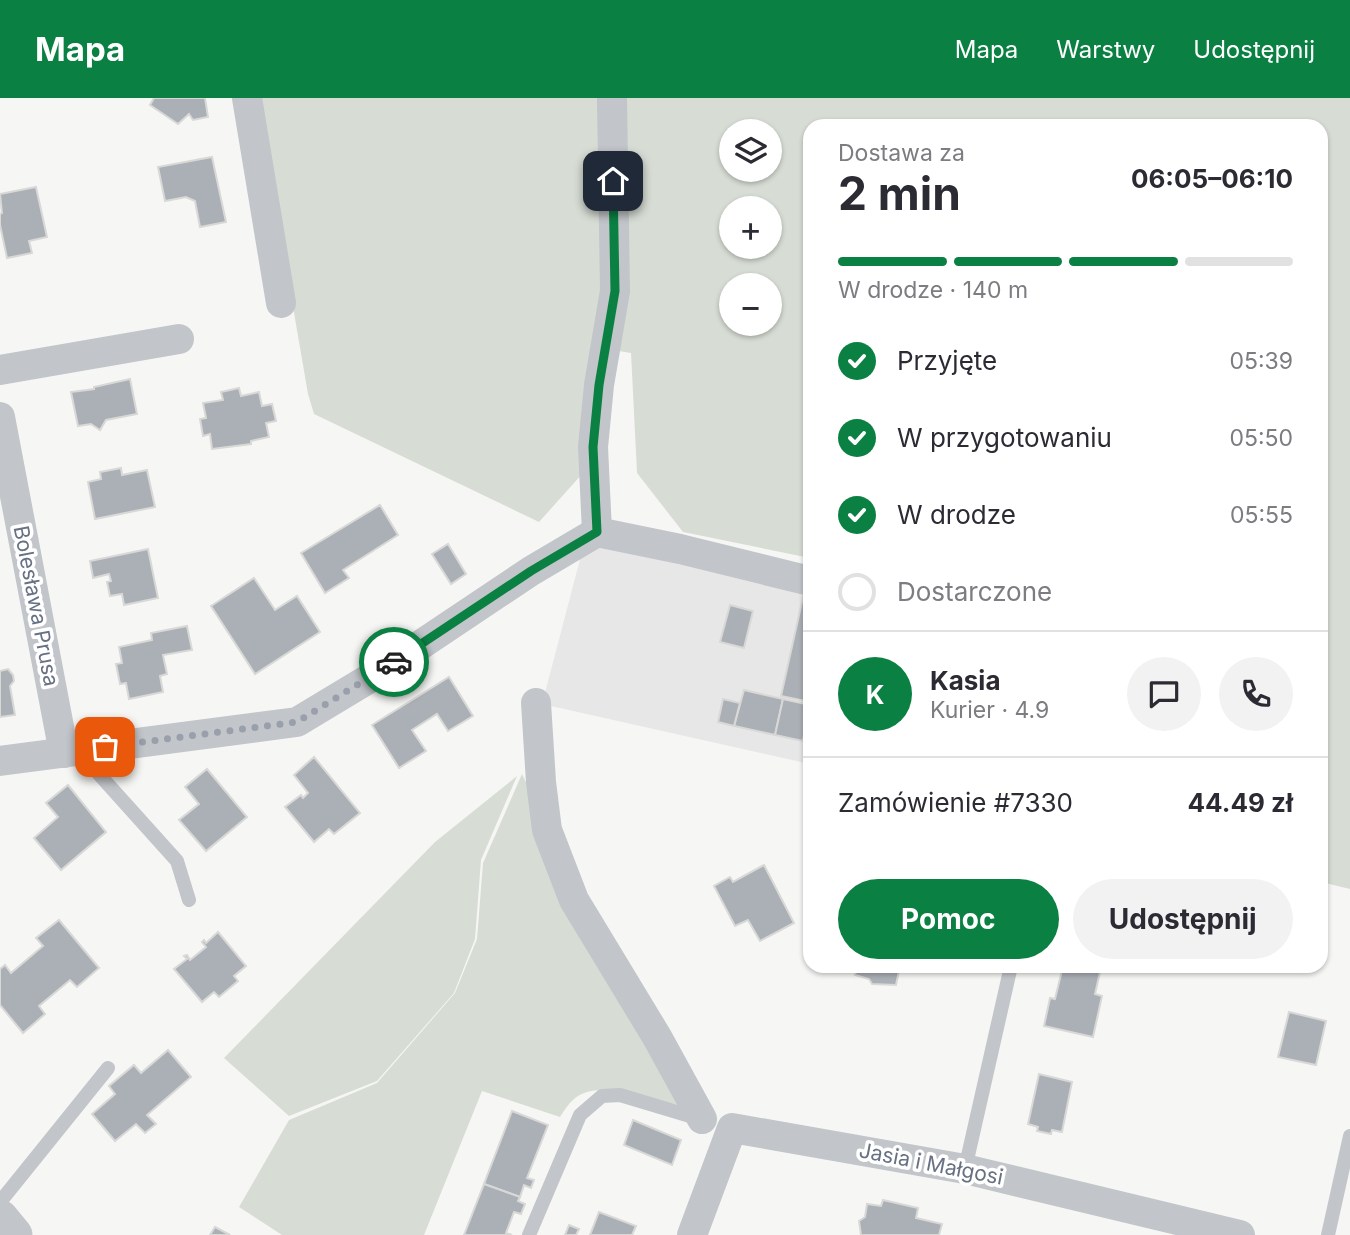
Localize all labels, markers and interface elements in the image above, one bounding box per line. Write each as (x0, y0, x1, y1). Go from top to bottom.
text: Mapa (35, 29, 125, 69)
text: Mapa (955, 35, 1018, 64)
text: Warstwy (1056, 35, 1155, 64)
text: Udostępnij (1193, 35, 1315, 64)
map controls (719, 119, 782, 336)
button: layers (719, 119, 782, 182)
text: Dostawa za (838, 139, 965, 167)
pin (583, 151, 643, 211)
icon: home (594, 162, 632, 200)
text: 06:05–06:10 (1131, 163, 1293, 194)
text: 2 min (838, 165, 961, 221)
button: + (719, 196, 782, 259)
button: − (719, 273, 782, 336)
text: W drodze · 140 m (838, 276, 1028, 304)
icon: check (838, 342, 876, 380)
text: Przyjęte (897, 345, 997, 376)
text: 05:39 (1229, 347, 1293, 375)
icon: check (838, 419, 876, 457)
text: W przygotowaniu (897, 422, 1112, 453)
text: 05:50 (1229, 424, 1293, 452)
icon: check (838, 496, 876, 534)
text: W drodze (897, 499, 1016, 530)
text: 05:55 (1230, 501, 1293, 529)
street label: Bolesława Prusa (9, 523, 64, 688)
text: Dostarczone (897, 576, 1052, 607)
courier (359, 627, 429, 697)
icon: car (375, 643, 413, 681)
button: chat (1127, 657, 1201, 731)
button: phone (1219, 657, 1293, 731)
text: Kasia (930, 665, 1001, 696)
text: K (866, 679, 884, 710)
text: Kurier · 4.9 (930, 696, 1049, 724)
pin (75, 717, 135, 777)
icon: bag (86, 728, 124, 766)
text: Zamówienie #7330 (838, 787, 1073, 818)
text: 44.49 zł (1187, 787, 1293, 818)
button: Pomoc (838, 879, 1059, 959)
button: Udostępnij (1073, 879, 1293, 959)
street label: Jasia i Małgosi (857, 1137, 1005, 1190)

